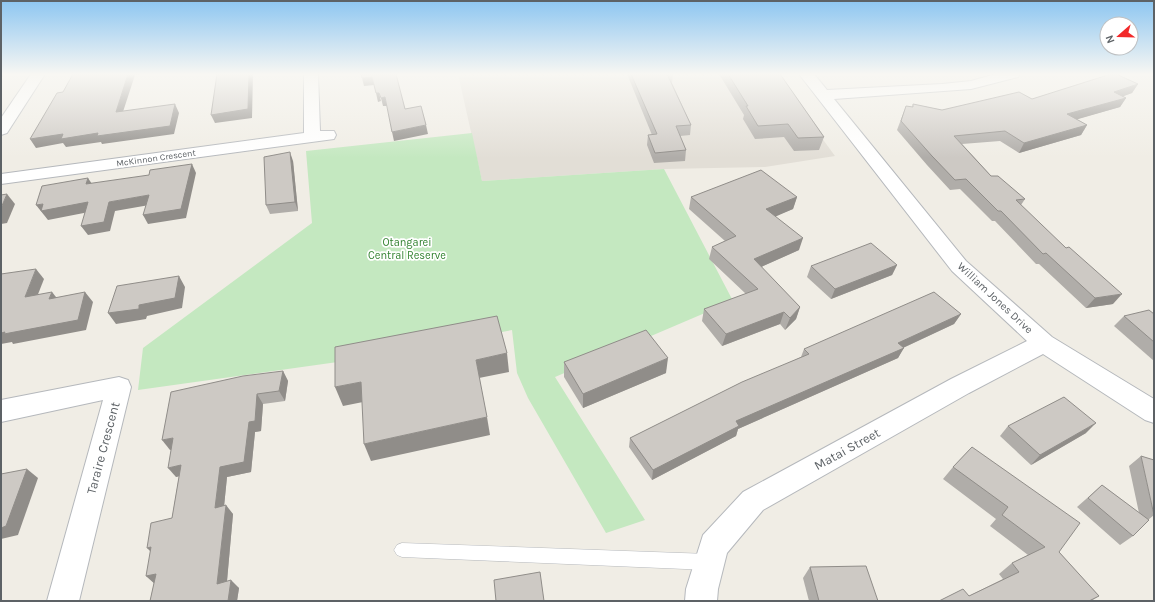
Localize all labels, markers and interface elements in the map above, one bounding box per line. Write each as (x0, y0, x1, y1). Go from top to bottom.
north arrow (1099, 16, 1139, 56)
text: N (1103, 33, 1118, 45)
street label: McKinnon Crescent (116, 147, 197, 169)
park label: Otangarei Central Reserve (368, 236, 446, 262)
street label: William Jones Drive (955, 260, 1036, 337)
street label: Taraire Crescent (83, 400, 123, 496)
street label: Matai Street (812, 425, 883, 473)

